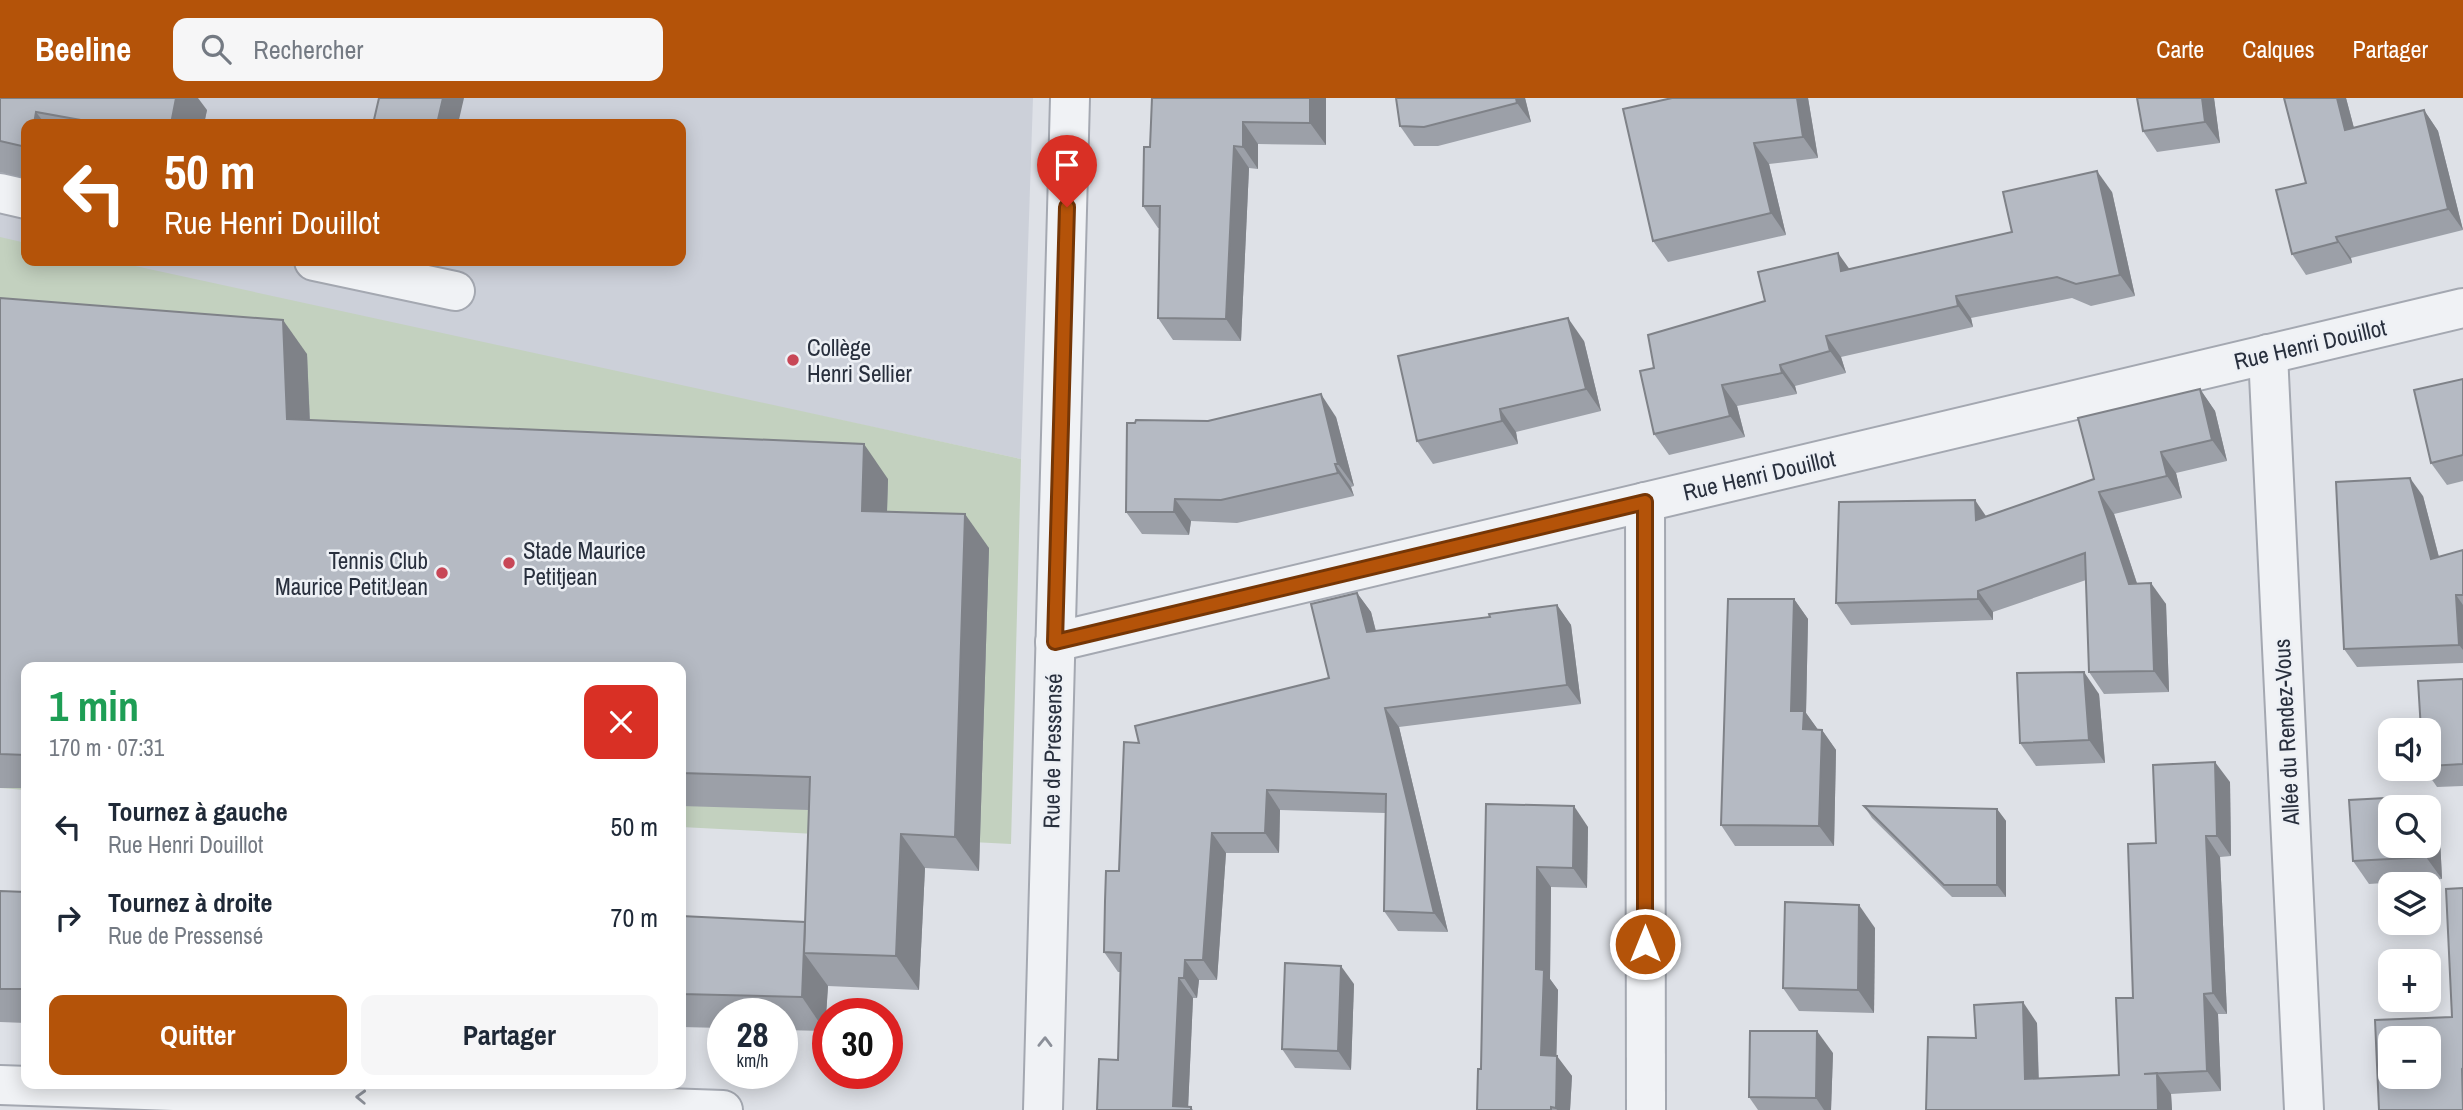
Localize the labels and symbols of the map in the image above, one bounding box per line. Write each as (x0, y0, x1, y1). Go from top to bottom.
pin (1037, 135, 1097, 207)
street label: Rue Henri Douillot (2231, 311, 2389, 377)
place label: Collège Henri Sellier (807, 332, 913, 389)
marker: Collège Henri Sellier (785, 352, 801, 368)
street label: Rue Henri Douillot (1680, 442, 1838, 508)
place label: Stade Maurice Petitjean (523, 535, 646, 592)
place label: Tennis Club Maurice PetitJean (275, 545, 428, 602)
marker: Stade Maurice Petitjean (501, 555, 517, 571)
marker: Tennis Club Maurice PetitJean (434, 565, 450, 581)
street label: Allée du Rendez-Vous (2266, 638, 2306, 827)
street label: Rue de Pressensé (1035, 673, 1069, 829)
position arrow (1608, 907, 1682, 981)
speed limit sign: 30 (812, 998, 903, 1089)
one-way arrow (1037, 1036, 1052, 1047)
one-way arrow (356, 1089, 366, 1105)

